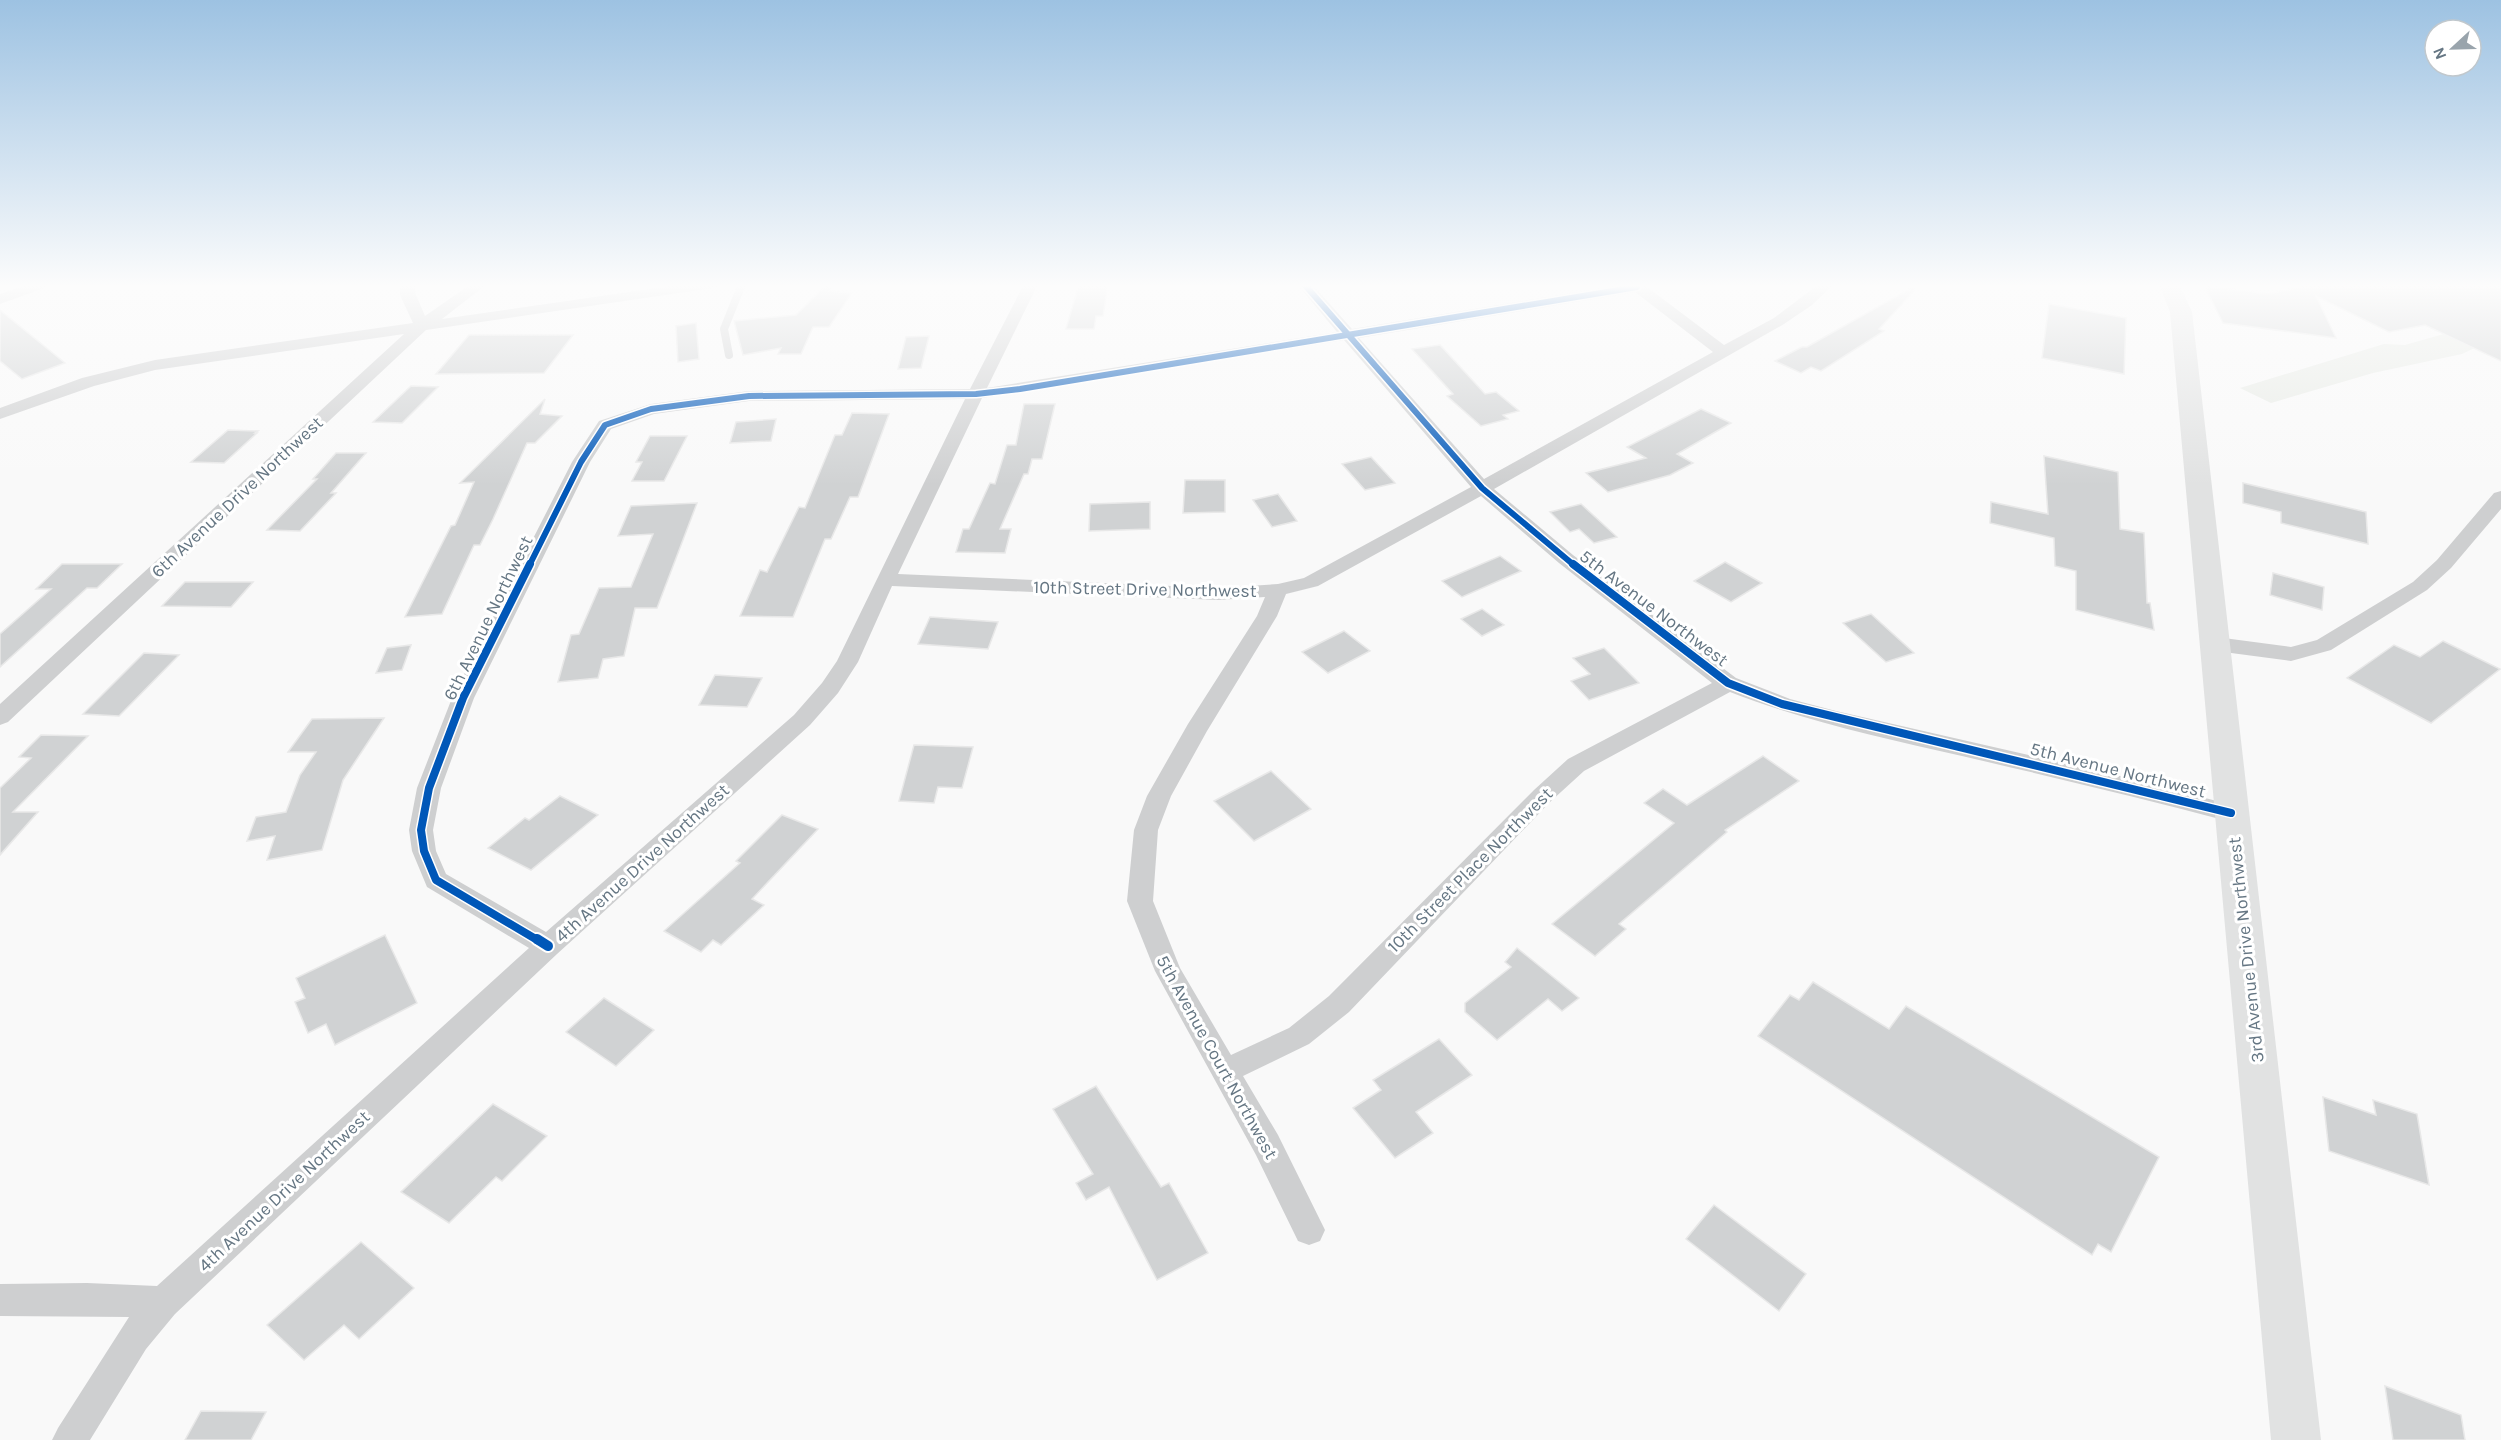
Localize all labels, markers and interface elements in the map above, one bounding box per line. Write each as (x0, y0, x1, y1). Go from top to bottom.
north arrow (2423, 18, 2483, 78)
text: N (2429, 45, 2451, 62)
street label: 6th Avenue Drive Northwest (147, 411, 328, 582)
street label: 6th Avenue Northwest (439, 532, 538, 704)
street label: 5th Avenue Northwest (1575, 545, 1733, 671)
street label: 10th Street Drive Northwest (1033, 576, 1257, 602)
street label: 5th Avenue Northwest (2028, 738, 2208, 803)
street label: 4th Avenue Drive Northwest (550, 779, 734, 947)
street label: 10th Street Place Northwest (1383, 783, 1557, 957)
street label: 3rd Avenue Drive Northwest (2223, 836, 2269, 1064)
street label: 5th Avenue Court Northwest (1152, 951, 1282, 1163)
street label: 4th Avenue Drive Northwest (194, 1106, 375, 1276)

